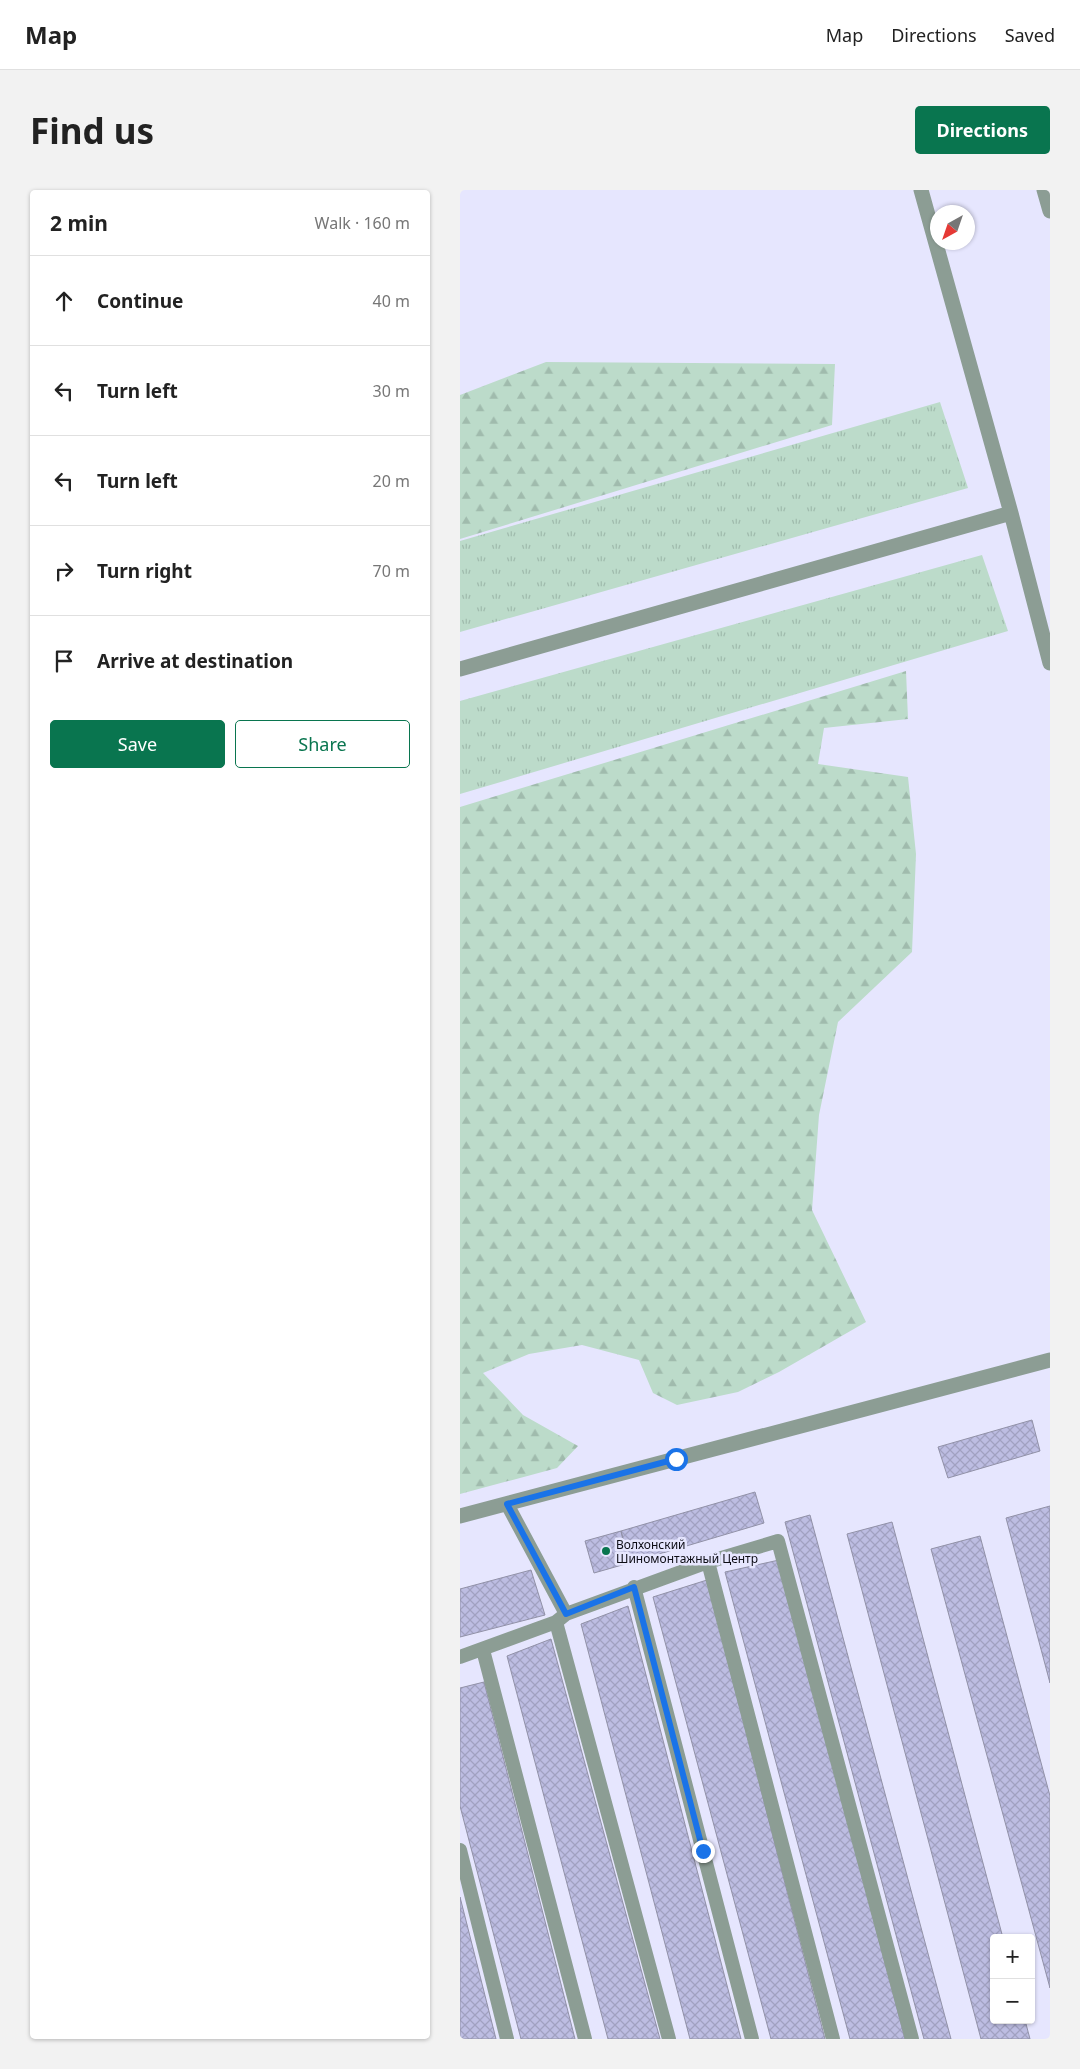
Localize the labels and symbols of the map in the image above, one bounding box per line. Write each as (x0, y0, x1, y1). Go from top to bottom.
north arrow (930, 205, 975, 250)
route start (665, 1448, 688, 1471)
place label: Волхонский Шиномонтажный Центр (616, 1536, 758, 1567)
marker: Волхонский Шиномонтажный Центр (600, 1545, 612, 1557)
route end (692, 1840, 715, 1863)

